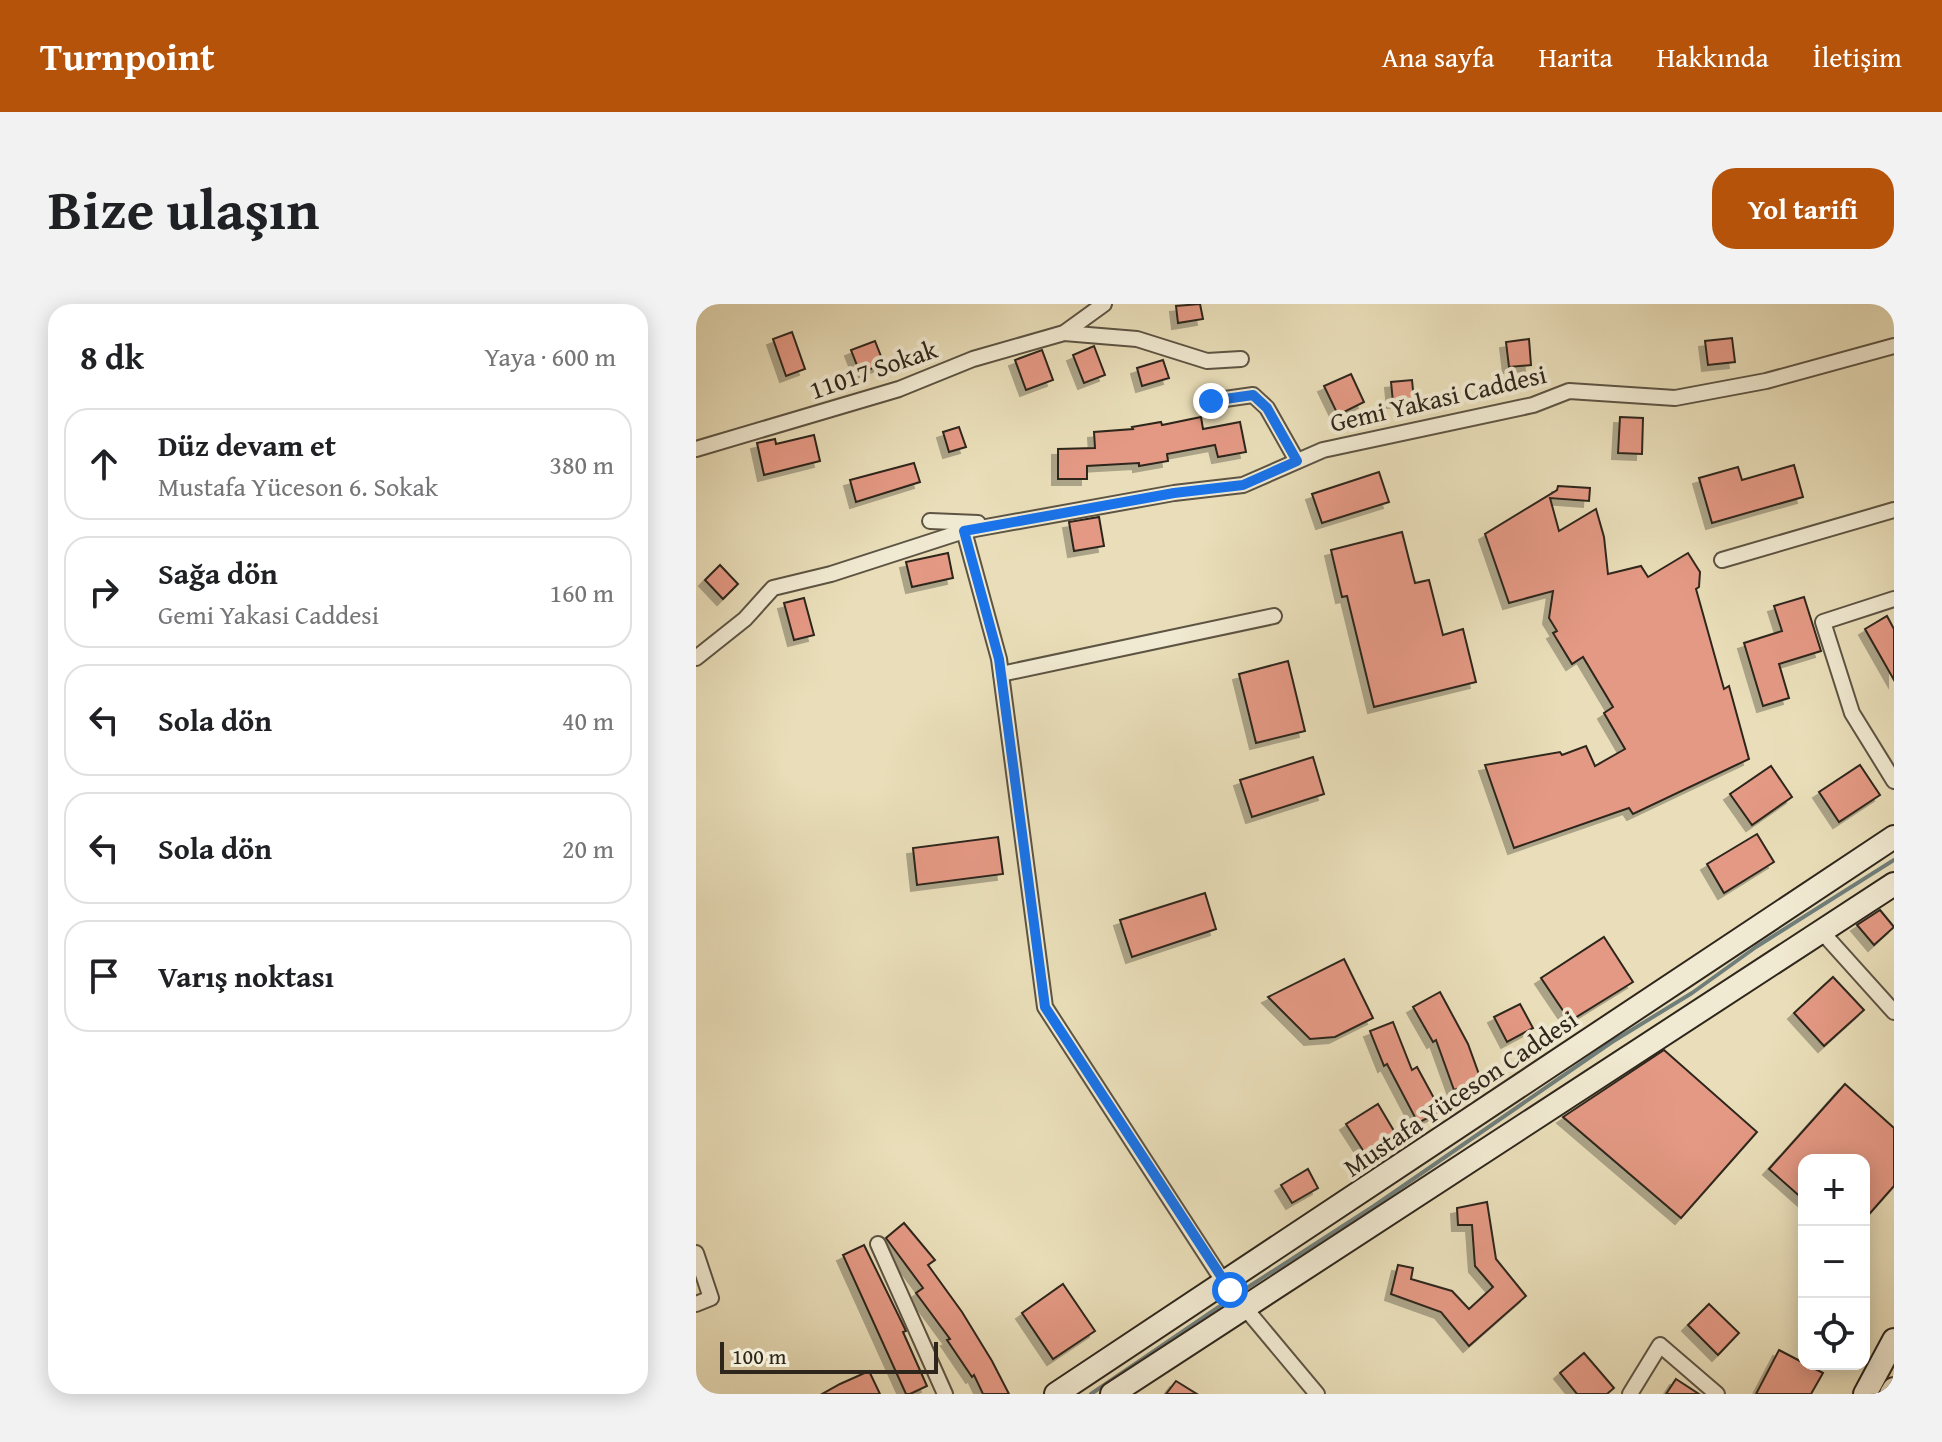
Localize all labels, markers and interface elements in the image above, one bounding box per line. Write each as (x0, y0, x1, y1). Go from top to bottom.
text: Turnpoint (40, 28, 215, 84)
text: Ana sayfa (1382, 36, 1494, 77)
text: Harita (1538, 36, 1613, 77)
text: Hakkında (1657, 36, 1769, 77)
text: İletişim (1813, 36, 1902, 77)
text: Bize ulaşın (48, 167, 319, 250)
button: Yol tarifi (1712, 168, 1894, 249)
street label: 11017 Sokak (804, 329, 943, 409)
text: 8 dk (80, 332, 144, 381)
text: Yaya · 600 m (485, 337, 616, 376)
street label: Gemi Yakasi Caddesi (1326, 354, 1550, 442)
route end (1193, 383, 1229, 419)
text: Düz devam et (158, 423, 336, 467)
icon: ahead (82, 442, 126, 486)
text: 380 m (549, 445, 614, 484)
text: Mustafa Yüceson 6. Sokak (158, 467, 438, 506)
text: Sağa dön (158, 551, 278, 595)
icon: right (82, 570, 126, 614)
text: 160 m (549, 573, 614, 612)
text: Gemi Yakasi Caddesi (158, 595, 379, 634)
icon: left (82, 698, 126, 742)
text: Sola dön (158, 698, 272, 742)
text: 40 m (562, 701, 614, 740)
icon: left (82, 826, 126, 870)
text: Sola dön (158, 826, 272, 870)
text: 20 m (562, 829, 614, 868)
icon: arrive (82, 954, 126, 998)
text: Varış noktası (158, 954, 334, 998)
street label: Mustafa Yüceson Caddesi (1335, 1000, 1585, 1186)
map controls (1798, 1154, 1870, 1370)
button: + (1798, 1154, 1870, 1226)
button: − (1798, 1226, 1870, 1298)
route start (1212, 1272, 1248, 1308)
button: locate (1798, 1298, 1870, 1370)
scale bar (720, 1338, 938, 1374)
text: 100 m (732, 1340, 787, 1372)

